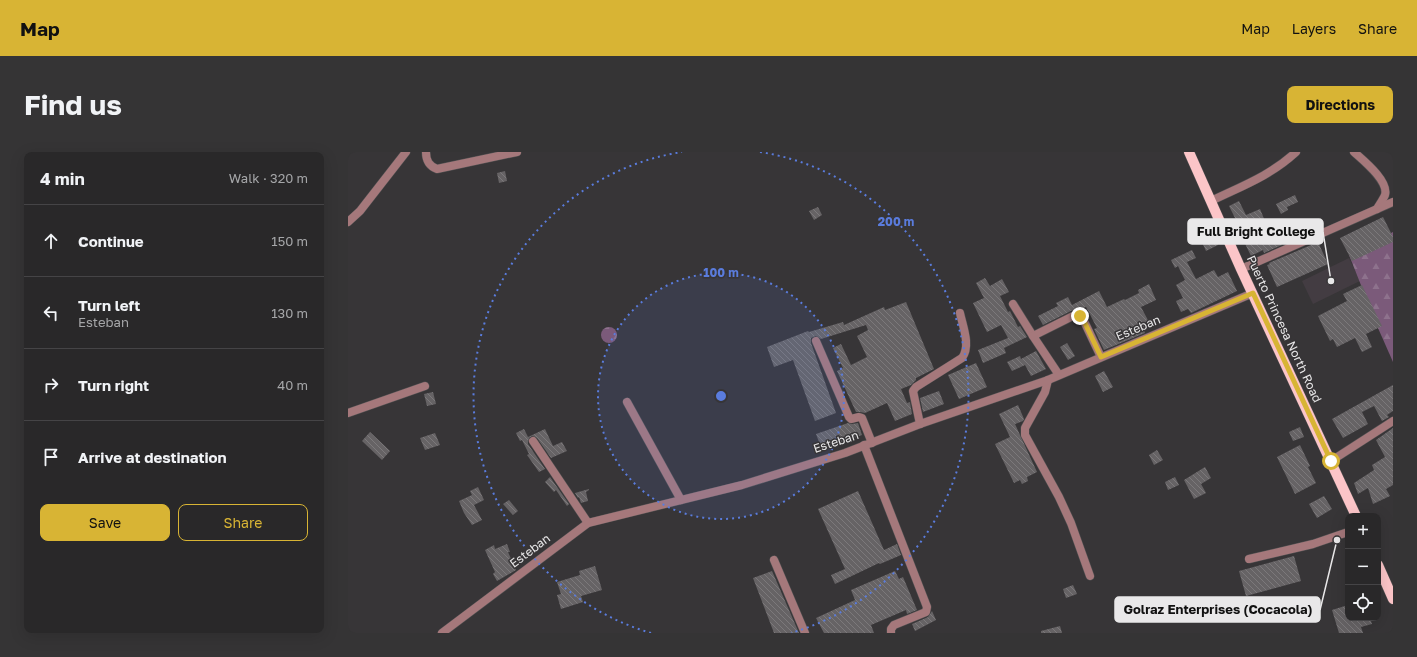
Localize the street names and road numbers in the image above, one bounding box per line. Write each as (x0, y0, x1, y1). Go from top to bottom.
street label: Puerto Princesa North Road (1244, 253, 1325, 405)
street label: Esteban (1113, 311, 1162, 344)
street label: Esteban (811, 427, 861, 456)
street label: Esteban (506, 530, 553, 571)

